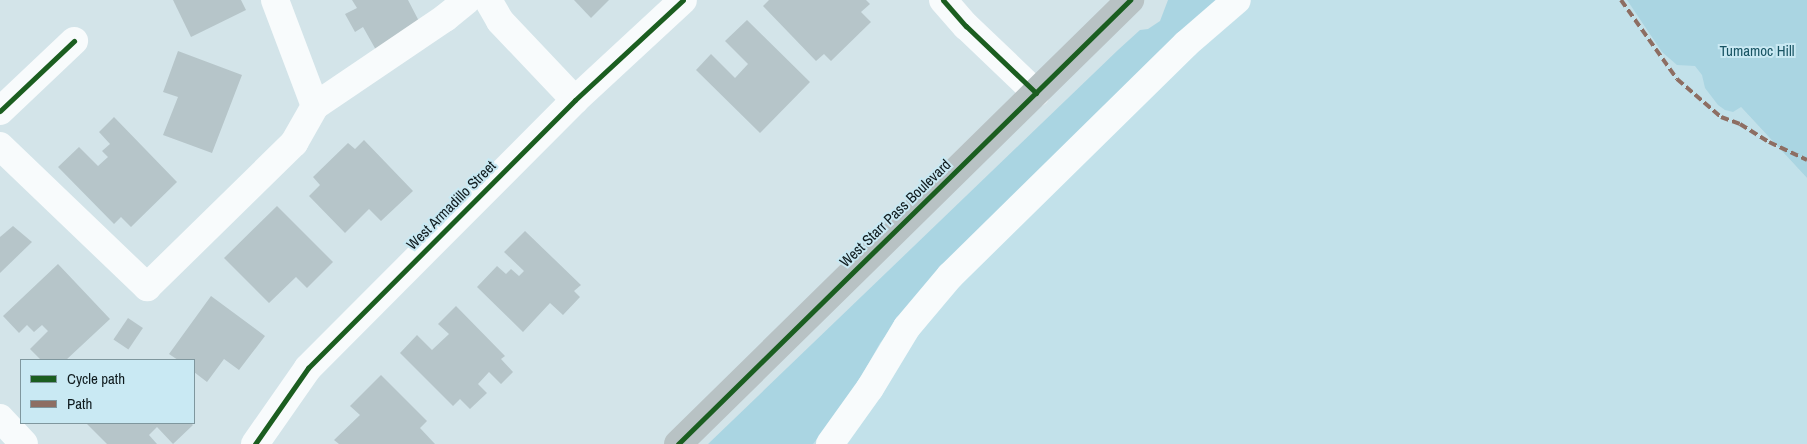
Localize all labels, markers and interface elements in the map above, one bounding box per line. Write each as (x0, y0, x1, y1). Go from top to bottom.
park label: Tumamoc Hill (1720, 42, 1794, 60)
street label: West Starr Pass Boulevard (836, 155, 954, 271)
street label: West Armadillo Street (402, 156, 500, 254)
legend (20, 359, 195, 424)
text: Cycle path (67, 368, 125, 389)
text: Path (67, 393, 92, 414)

